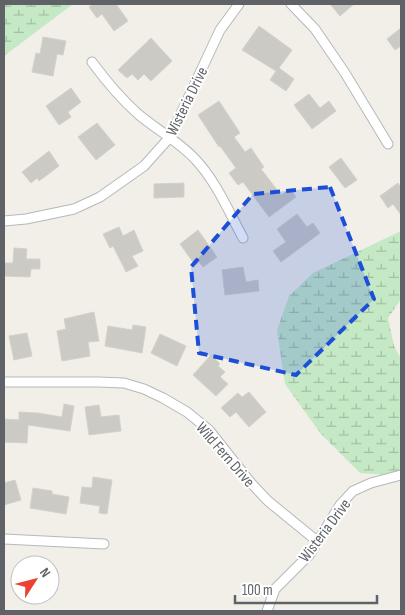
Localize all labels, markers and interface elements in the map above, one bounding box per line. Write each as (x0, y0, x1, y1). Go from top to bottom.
street label: Wisteria Drive (162, 64, 212, 139)
street label: Wild Fern Drive (192, 419, 258, 491)
street label: Wisteria Drive (295, 495, 355, 566)
north arrow (10, 555, 60, 605)
text: N (36, 565, 54, 581)
scale bar (235, 572, 378, 604)
text: 100 m (242, 581, 273, 600)

